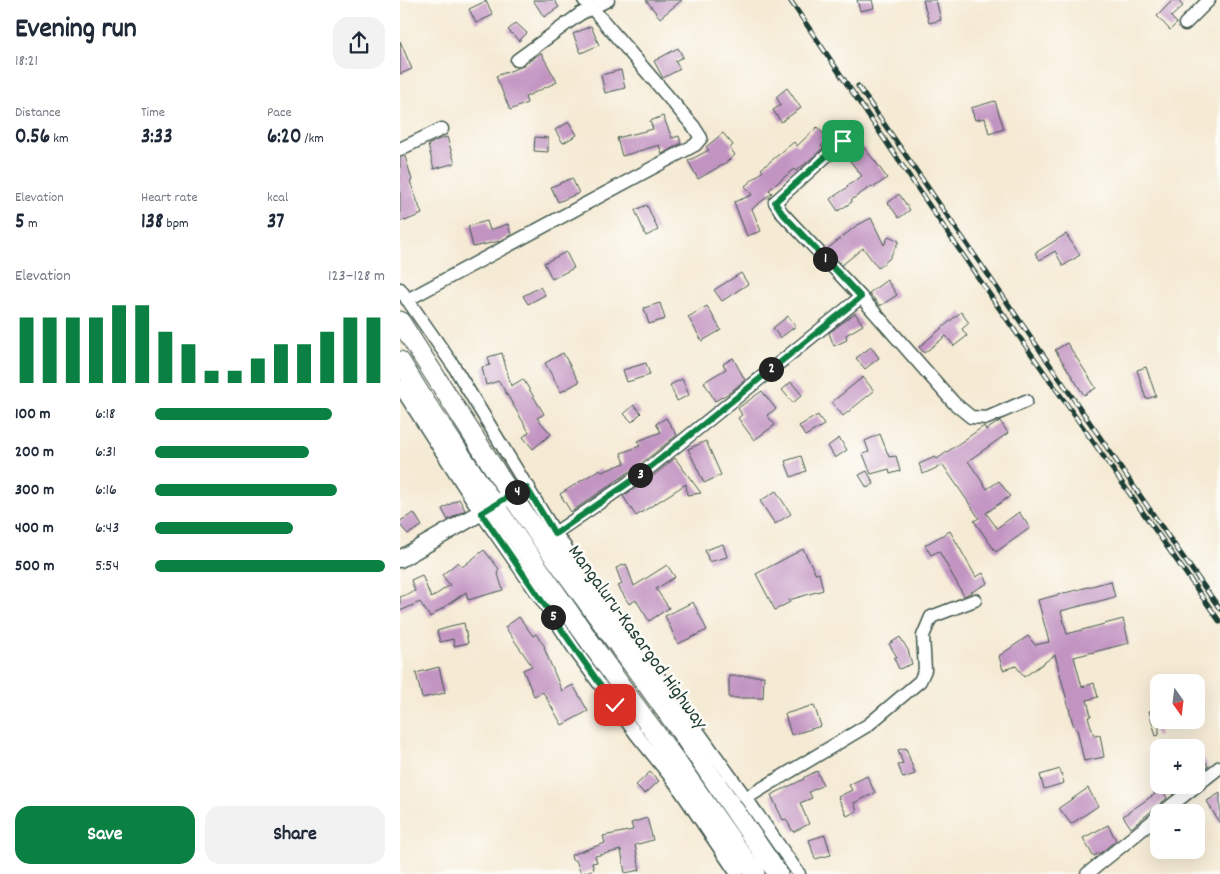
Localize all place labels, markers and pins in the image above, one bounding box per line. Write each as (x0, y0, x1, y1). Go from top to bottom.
pin (822, 120, 864, 162)
pin: 1 (812, 246, 838, 272)
pin: 2 (758, 356, 784, 382)
pin: 3 (628, 462, 652, 488)
pin: 4 (504, 480, 530, 504)
pin: 5 (540, 604, 566, 630)
pin (594, 684, 636, 726)

